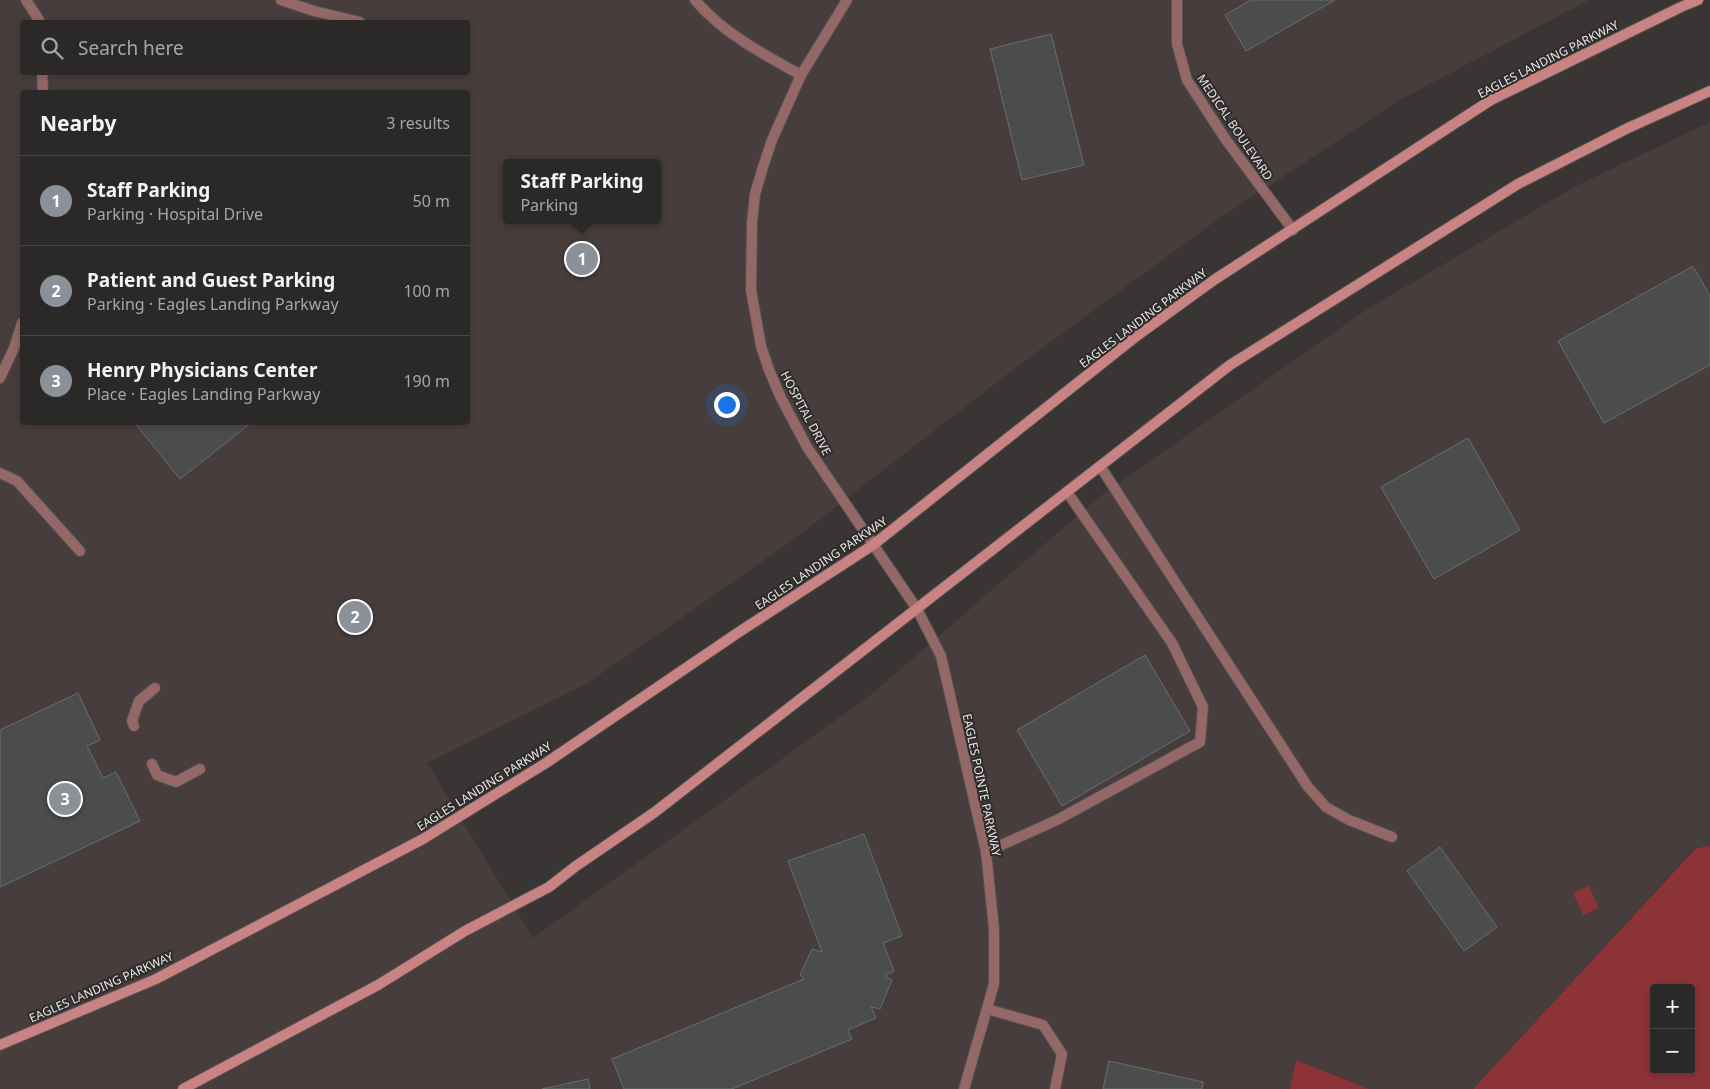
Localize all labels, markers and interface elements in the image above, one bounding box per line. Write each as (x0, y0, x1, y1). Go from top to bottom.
street label: EAGLES LANDING PARKWAY (1475, 16, 1622, 102)
search box (20, 20, 470, 75)
icon: search (38, 34, 66, 62)
text: Search here (78, 35, 184, 61)
street label: MEDICAL BOULEVARD (1193, 71, 1277, 184)
text: Nearby (40, 109, 116, 137)
text: 3 results (386, 112, 450, 134)
popup (503, 159, 661, 224)
text: Staff Parking (520, 168, 644, 194)
text: Staff Parking (87, 177, 210, 203)
text: 1 (51, 190, 61, 212)
text: 50 m (413, 190, 450, 212)
text: Parking (520, 194, 578, 216)
text: Parking · Hospital Drive (87, 203, 263, 225)
pin: 1 (566, 240, 598, 278)
street label: EAGLES LANDING PARKWAY (1076, 264, 1211, 372)
text: Patient and Guest Parking (87, 267, 335, 293)
text: 2 (51, 280, 61, 302)
text: 100 m (403, 280, 450, 302)
text: Parking · Eagles Landing Parkway (87, 293, 339, 315)
text: Henry Physicians Center (87, 357, 317, 383)
street label: HOSPITAL DRIVE (777, 368, 835, 458)
text: 3 (51, 370, 61, 392)
text: 190 m (403, 370, 450, 392)
text: Place · Eagles Landing Parkway (87, 383, 320, 405)
your location (714, 392, 740, 418)
street label: EAGLES LANDING PARKWAY (752, 512, 891, 614)
pin: 2 (339, 598, 371, 636)
street label: EAGLES POINTE PARKWAY (959, 712, 1005, 858)
street label: EAGLES LANDING PARKWAY (413, 737, 555, 835)
pin: 3 (49, 780, 81, 818)
street label: EAGLES LANDING PARKWAY (26, 947, 176, 1026)
map controls (1650, 984, 1695, 1074)
button: + (1650, 984, 1695, 1029)
button: − (1650, 1029, 1695, 1074)

